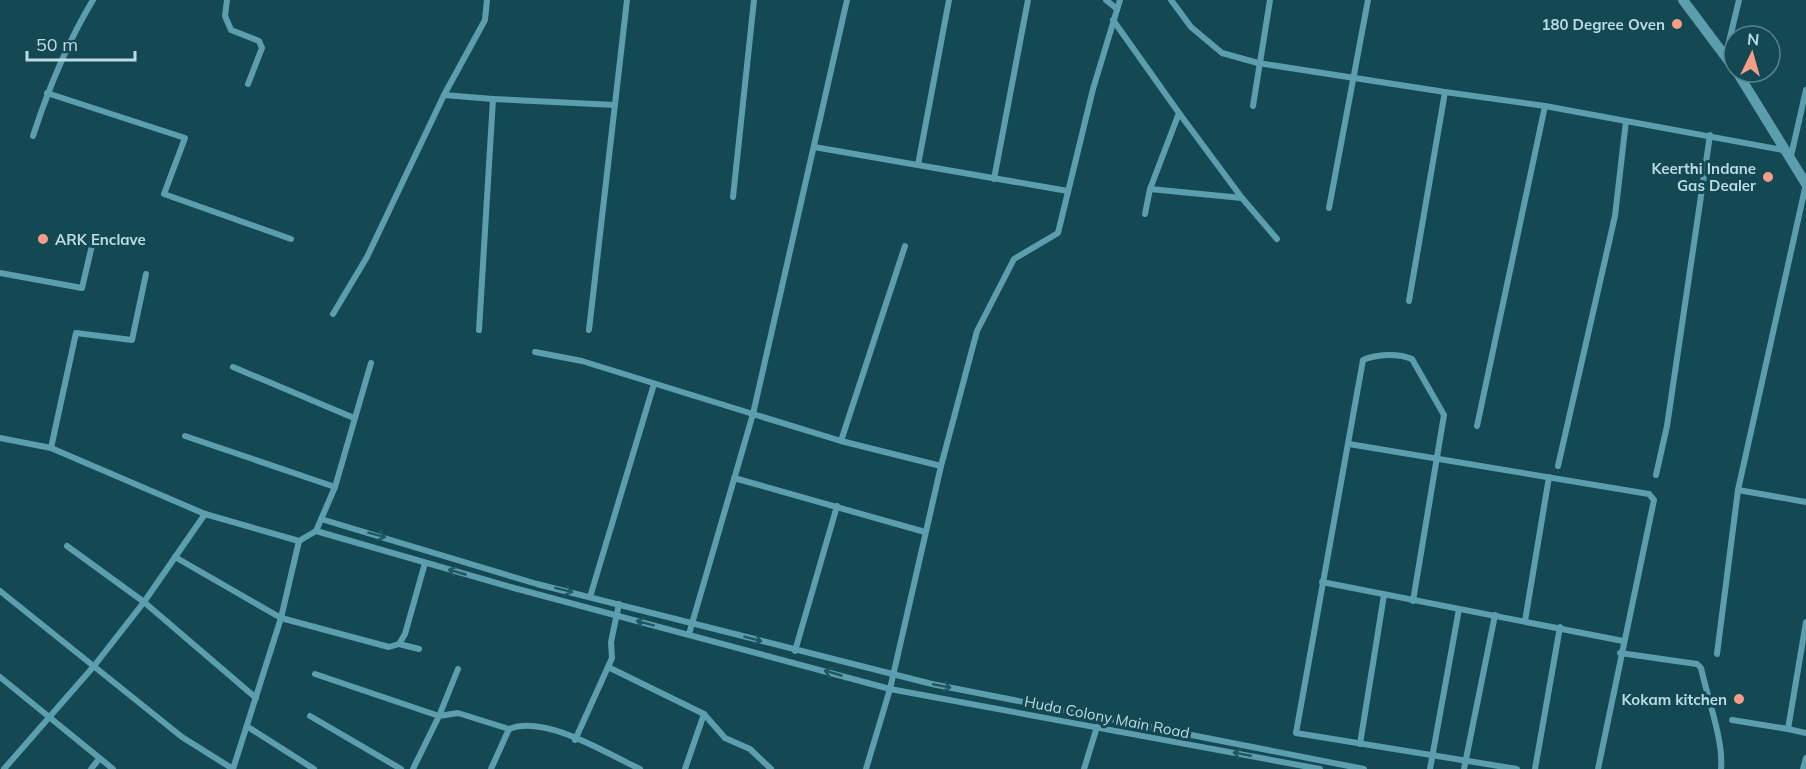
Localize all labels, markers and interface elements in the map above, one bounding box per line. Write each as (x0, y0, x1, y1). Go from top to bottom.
place label: 180 Degree Oven (1542, 15, 1665, 34)
marker: 180 Degree Oven (1670, 17, 1684, 31)
scale bar (27, 24, 135, 62)
north arrow (1722, 24, 1782, 84)
text: N (1746, 29, 1760, 50)
text: 50 m (36, 33, 78, 56)
place label: Keerthi Indane Gas Dealer (1652, 159, 1756, 195)
marker: Keerthi Indane Gas Dealer (1761, 170, 1775, 184)
place label: ARK Enclave (55, 230, 146, 249)
marker: ARK Enclave (36, 232, 50, 246)
one-way arrow (367, 530, 386, 541)
one-way arrow (447, 566, 466, 577)
one-way arrow (554, 585, 573, 597)
one-way arrow (636, 616, 655, 628)
one-way arrow (743, 634, 762, 646)
one-way arrow (824, 667, 843, 678)
one-way arrow (932, 681, 951, 692)
place label: Kokam kitchen (1622, 690, 1727, 709)
street label: Huda Colony Main Road (1023, 692, 1191, 742)
marker: Kokam kitchen (1732, 692, 1746, 706)
one-way arrow (1232, 748, 1252, 759)

